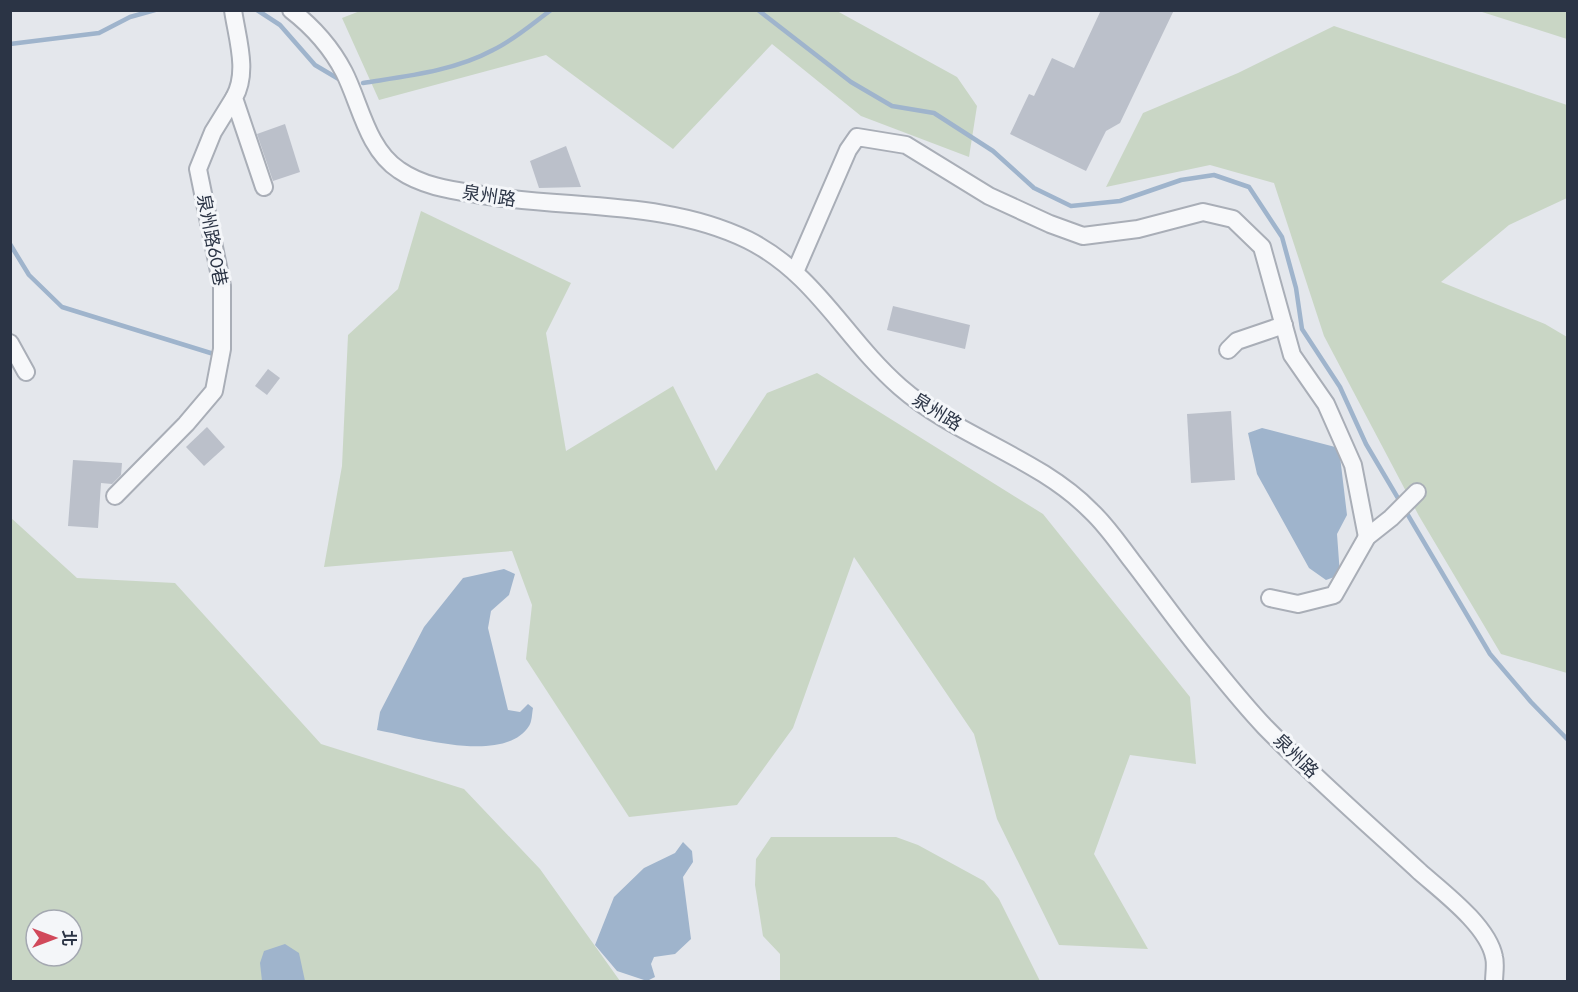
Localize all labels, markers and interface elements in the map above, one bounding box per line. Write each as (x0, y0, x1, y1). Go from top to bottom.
street label: 泉州路 (460, 179, 518, 213)
street label: 泉州路60巷 (190, 192, 234, 288)
street label: 泉州路 (907, 387, 967, 437)
street label: 泉州路 (1268, 728, 1324, 784)
north arrow (24, 908, 84, 968)
text: 北 (57, 930, 80, 946)

